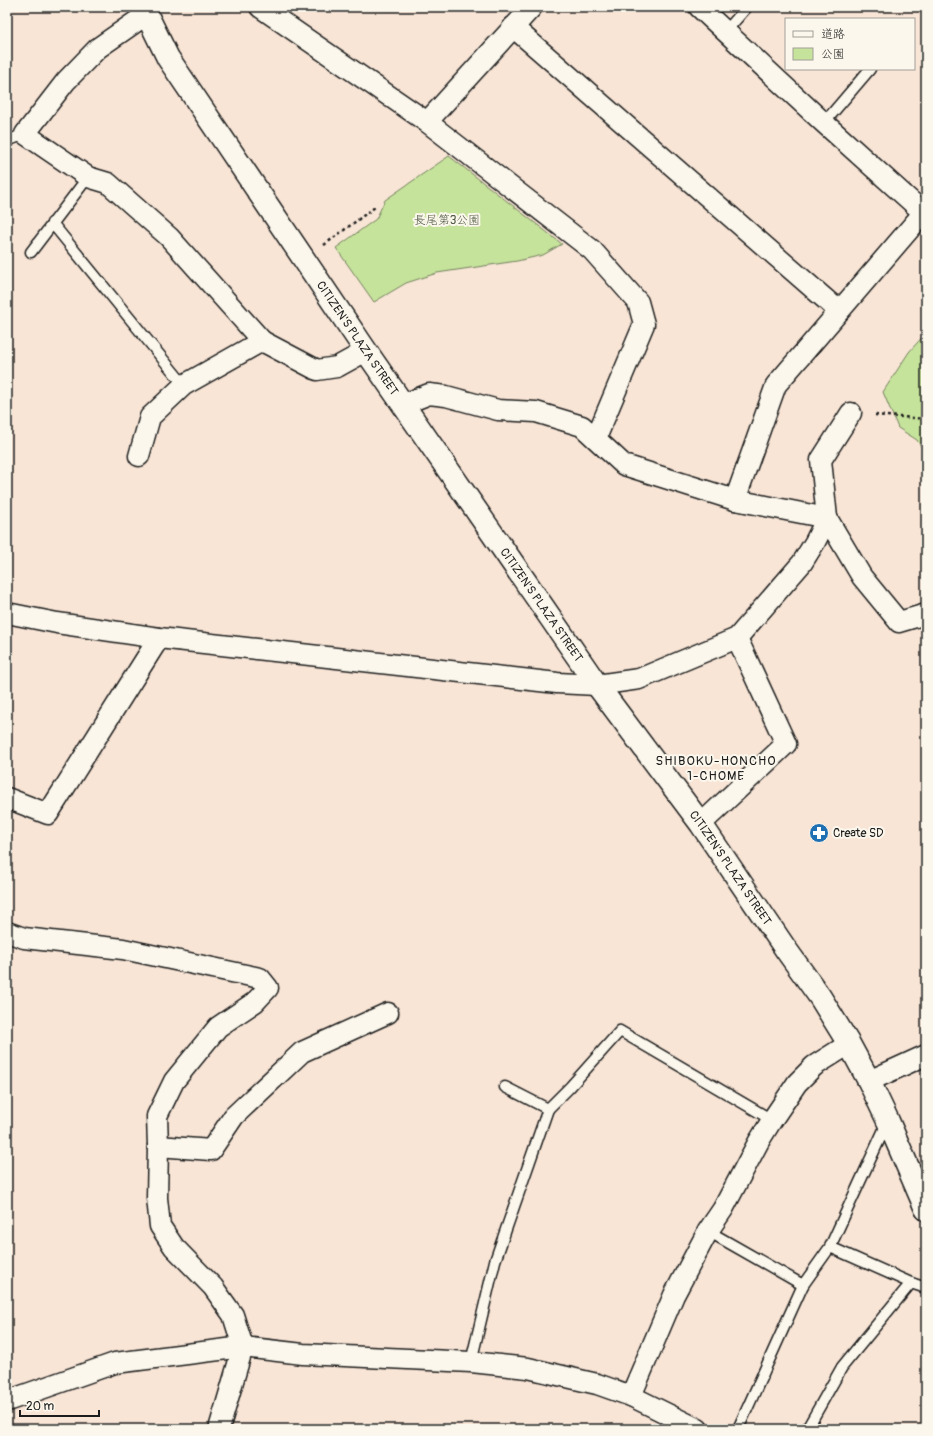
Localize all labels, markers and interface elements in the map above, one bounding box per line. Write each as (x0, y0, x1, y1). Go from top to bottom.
legend (785, 18, 915, 70)
text: 道路 (821, 27, 845, 42)
text: 公園 (821, 47, 845, 62)
park label: 長尾第3公園 (414, 213, 480, 228)
street label: CITIZEN'S PLAZA STREET (313, 278, 402, 399)
street label: CITIZEN'S PLAZA STREET (496, 545, 586, 665)
district label: SHIBOKU-HONCHO 1-CHOME (656, 753, 776, 784)
street label: CITIZEN'S PLAZA STREET (686, 808, 775, 929)
pharmacy icon: Create SD (808, 822, 830, 844)
place label: Create SD (833, 826, 884, 841)
scale bar (20, 1392, 99, 1418)
text: 20 m (26, 1399, 55, 1414)

